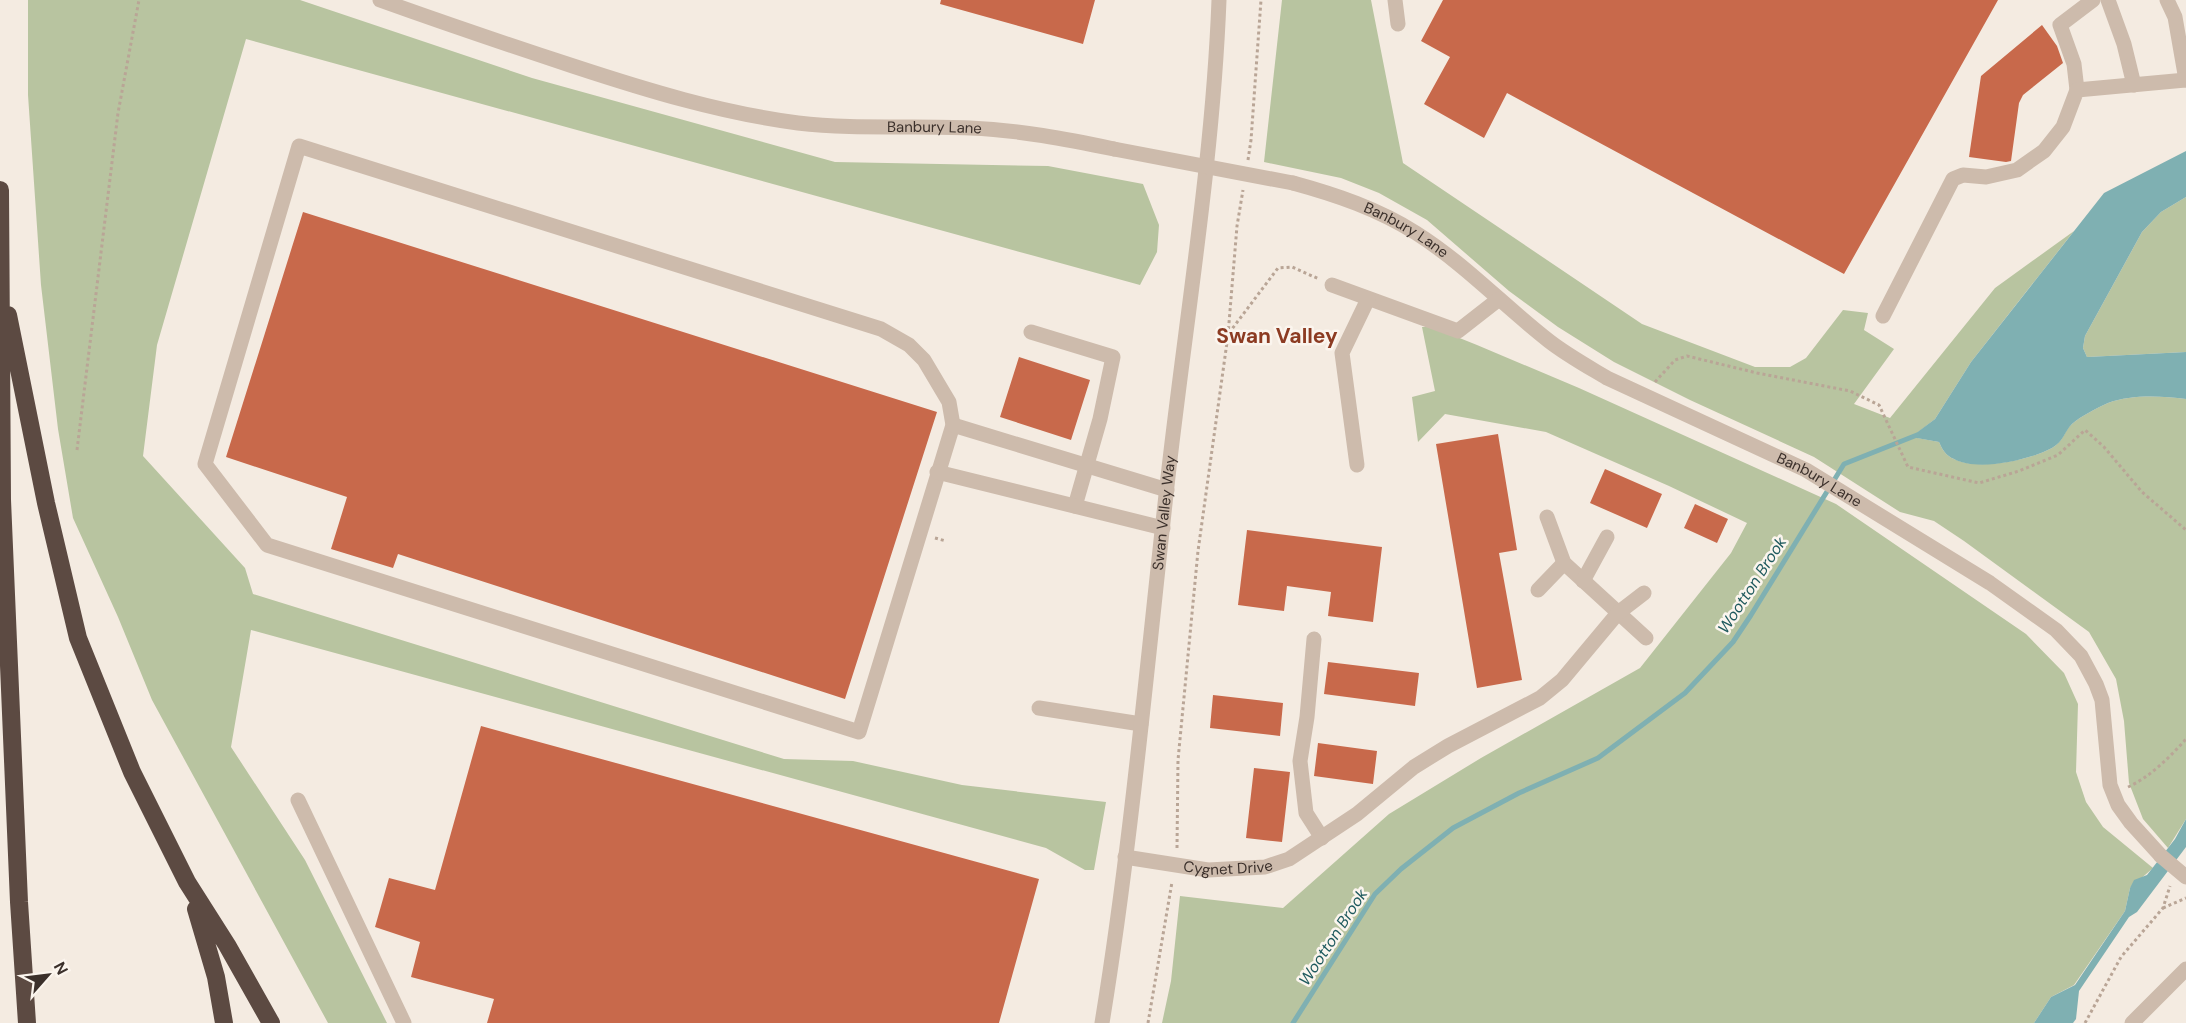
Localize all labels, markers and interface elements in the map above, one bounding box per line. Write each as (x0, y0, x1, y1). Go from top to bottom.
street label: Banbury Lane (887, 117, 982, 139)
street label: Banbury Lane (1361, 197, 1452, 262)
district label: Swan Valley (1216, 322, 1338, 350)
street label: Banbury Lane (1773, 448, 1866, 512)
street label: Swan Valley Way (1148, 454, 1180, 571)
water label: Wootton Brook (1713, 532, 1792, 637)
street label: Cygnet Drive (1182, 855, 1275, 880)
water label: Wootton Brook (1294, 884, 1373, 989)
north arrow (18, 945, 78, 1005)
text: N (49, 958, 73, 978)

